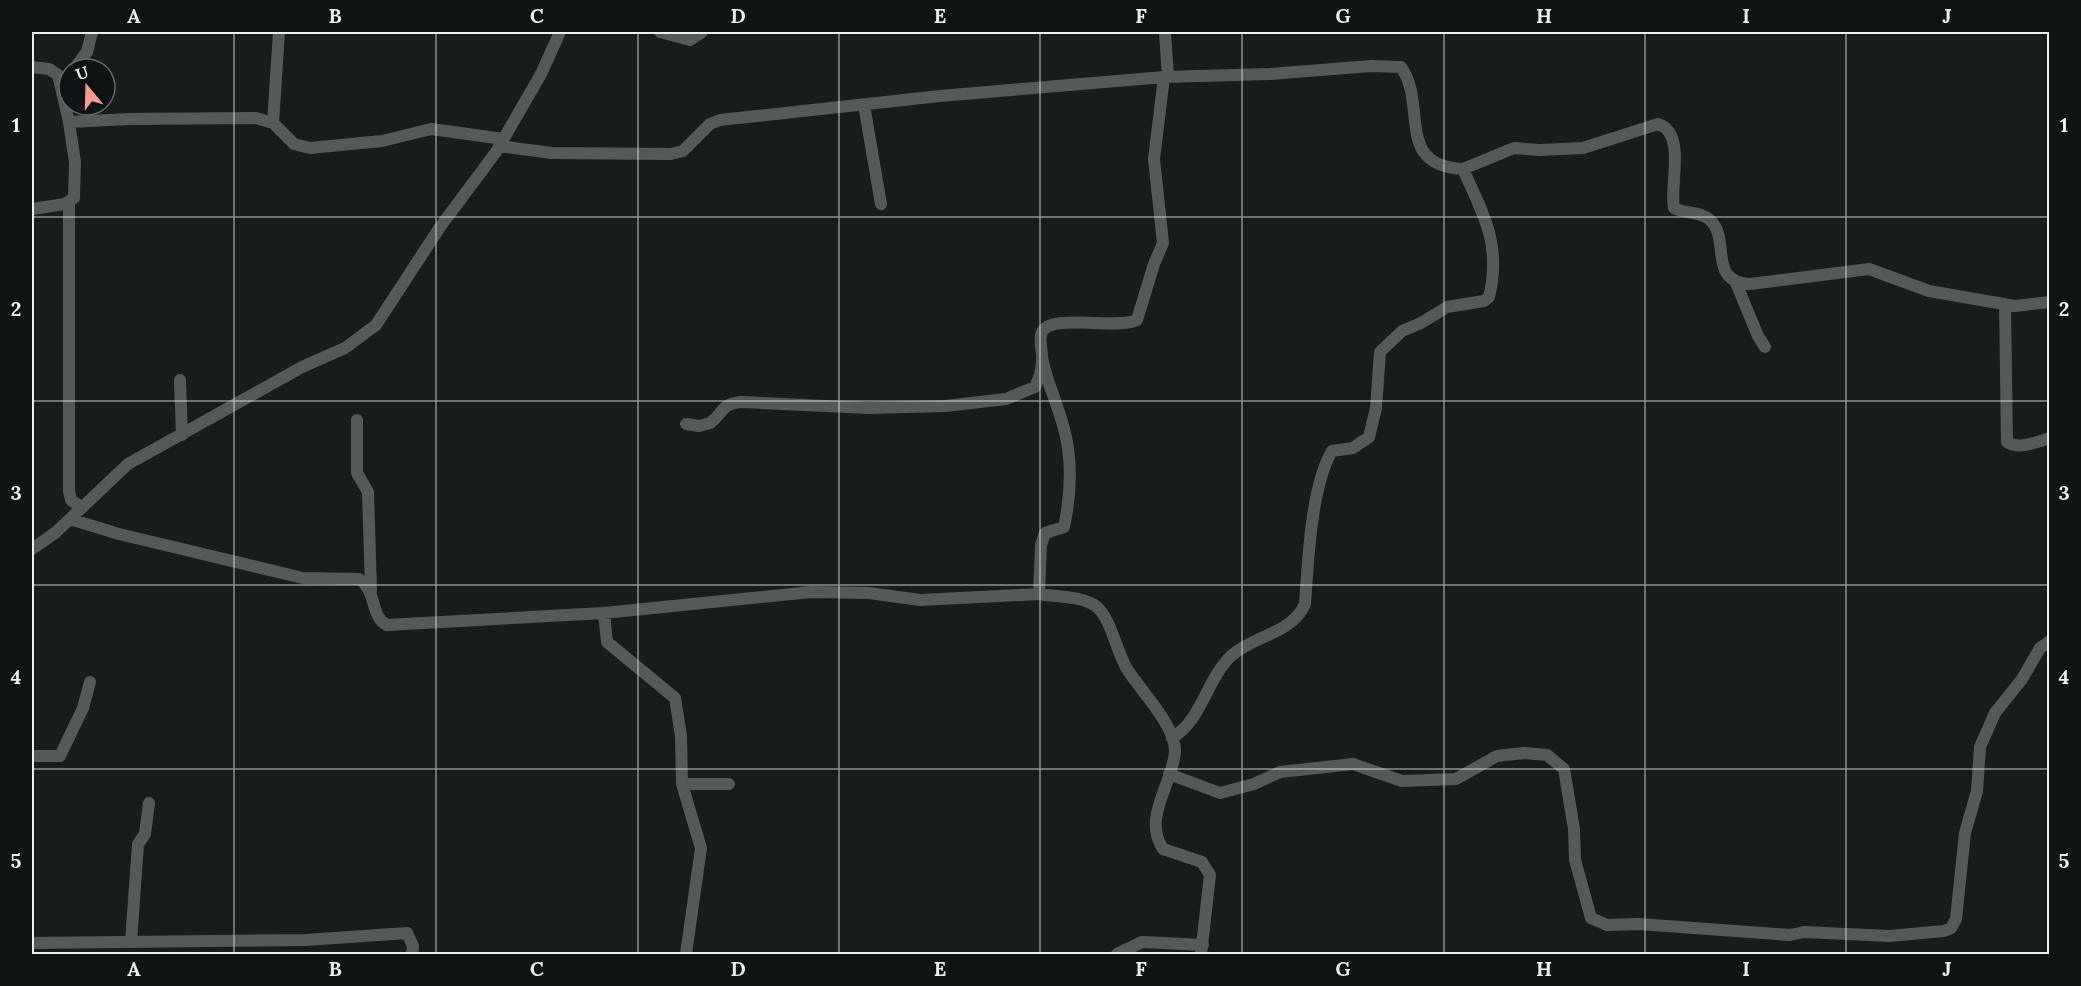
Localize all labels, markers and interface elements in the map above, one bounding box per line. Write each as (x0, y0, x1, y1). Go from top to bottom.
text: A (127, 3, 141, 28)
text: B (328, 3, 342, 28)
text: C (530, 3, 544, 28)
text: D (730, 3, 746, 28)
text: E (934, 3, 946, 28)
text: F (1135, 3, 1147, 28)
text: G (1335, 3, 1351, 28)
text: H (1536, 3, 1552, 28)
text: I (1742, 3, 1750, 28)
text: J (1942, 3, 1952, 28)
north arrow (57, 57, 117, 117)
text: U (73, 61, 91, 84)
text: 1 (12, 112, 20, 137)
text: 1 (2060, 112, 2068, 137)
text: 2 (11, 296, 21, 321)
text: 2 (2059, 296, 2069, 321)
text: 3 (10, 480, 22, 505)
text: 3 (2058, 480, 2070, 505)
text: 4 (11, 664, 22, 689)
text: 4 (2059, 664, 2070, 689)
text: 5 (11, 848, 22, 873)
text: 5 (2059, 848, 2070, 873)
text: A (127, 956, 141, 981)
text: B (328, 956, 342, 981)
text: C (530, 956, 544, 981)
text: D (730, 956, 746, 981)
text: E (934, 956, 946, 981)
text: F (1135, 956, 1147, 981)
text: G (1335, 956, 1351, 981)
text: H (1536, 956, 1552, 981)
text: I (1742, 956, 1750, 981)
text: J (1942, 956, 1952, 981)

